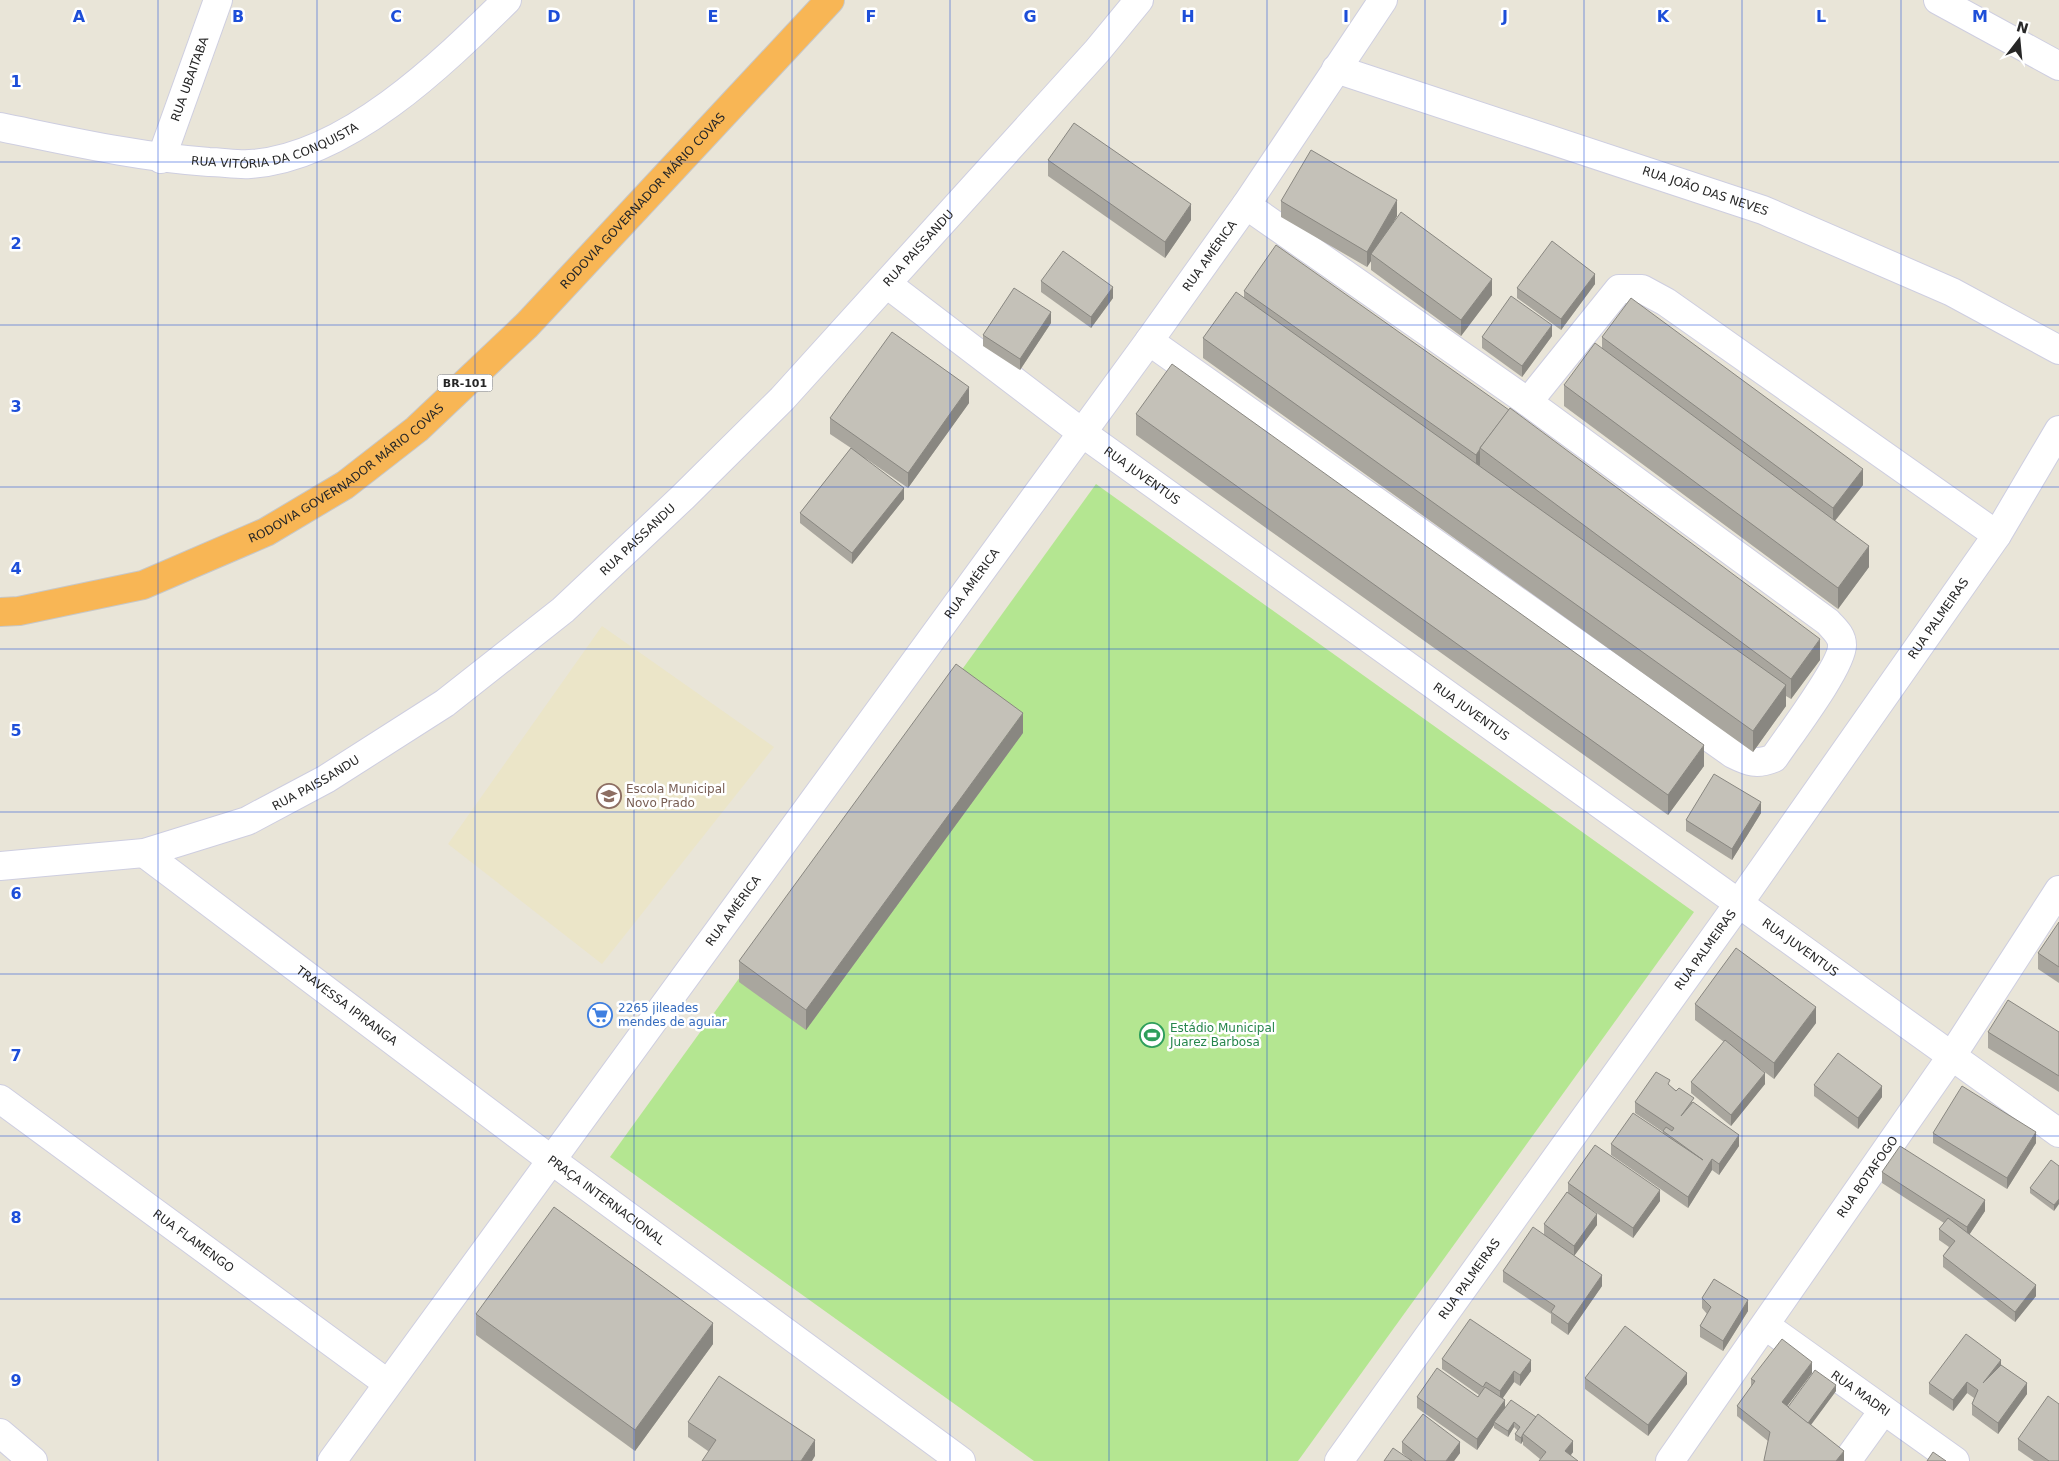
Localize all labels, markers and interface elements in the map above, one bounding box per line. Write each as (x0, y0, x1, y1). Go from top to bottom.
text: A (73, 7, 86, 26)
text: B (232, 7, 244, 26)
text: C (390, 7, 402, 26)
text: D (547, 7, 561, 26)
text: E (708, 7, 718, 26)
text: F (866, 7, 876, 26)
text: G (1023, 7, 1037, 26)
text: H (1181, 7, 1195, 26)
text: I (1343, 7, 1349, 26)
text: J (1501, 7, 1508, 26)
text: K (1657, 7, 1670, 26)
text: L (1816, 7, 1826, 26)
text: M (1972, 7, 1988, 26)
north arrow (1994, 15, 2044, 65)
text: N (2015, 18, 2030, 37)
street label: RUA UBAITABA (168, 34, 212, 123)
text: 1 (10, 72, 22, 91)
street label: RODOVIA GOVERNADOR MÁRIO COVAS (557, 110, 728, 292)
street label: RUA VITÓRIA DA CONQUISTA (191, 120, 361, 171)
street label: RUA JOÃO DAS NEVES (1641, 164, 1771, 219)
street label: RUA PAISSANDU (880, 207, 957, 289)
street label: RUA AMÉRICA (1180, 217, 1240, 294)
text: 2 (10, 234, 22, 253)
road number: BR-101 (438, 374, 492, 392)
text: 3 (10, 397, 22, 416)
street label: RODOVIA GOVERNADOR MÁRIO COVAS (246, 401, 447, 546)
street label: RUA JUVENTUS (1101, 444, 1183, 508)
street label: RUA PAISSANDU (597, 501, 678, 578)
street label: RUA AMÉRICA (942, 545, 1003, 622)
text: 4 (10, 559, 22, 578)
street label: RUA PALMEIRAS (1905, 575, 1972, 662)
street label: RUA JUVENTUS (1430, 680, 1512, 744)
text: 5 (10, 721, 22, 740)
street label: RUA PAISSANDU (270, 753, 362, 813)
place label: Escola Municipal Novo Prado (626, 782, 725, 810)
school or university icon: Escola Municipal Novo Prado (596, 783, 622, 809)
street label: RUA AMÉRICA (703, 872, 764, 949)
text: 6 (10, 884, 22, 903)
street label: RUA PALMEIRAS (1672, 907, 1739, 993)
street label: RUA JUVENTUS (1760, 916, 1841, 980)
street label: TRAVESSA IPIRANGA (293, 963, 401, 1049)
place label: 2265 jileades mendes de aguiar (618, 1001, 727, 1029)
supermarket icon: 2265 jileades mendes de aguiar (587, 1002, 613, 1028)
place label: Estádio Municipal Juarez Barbosa (1169, 1021, 1275, 1049)
sports icon: Estádio Municipal Juarez Barbosa (1139, 1022, 1165, 1048)
text: 7 (10, 1046, 22, 1065)
street label: RUA BOTAFOGO (1834, 1133, 1901, 1221)
street label: PRAÇA INTERNACIONAL (545, 1153, 668, 1248)
street label: RUA FLAMENGO (150, 1207, 237, 1275)
text: 8 (10, 1208, 22, 1227)
street label: RUA PALMEIRAS (1436, 1236, 1503, 1322)
street label: RUA MADRI (1828, 1368, 1892, 1419)
text: 9 (10, 1371, 22, 1390)

